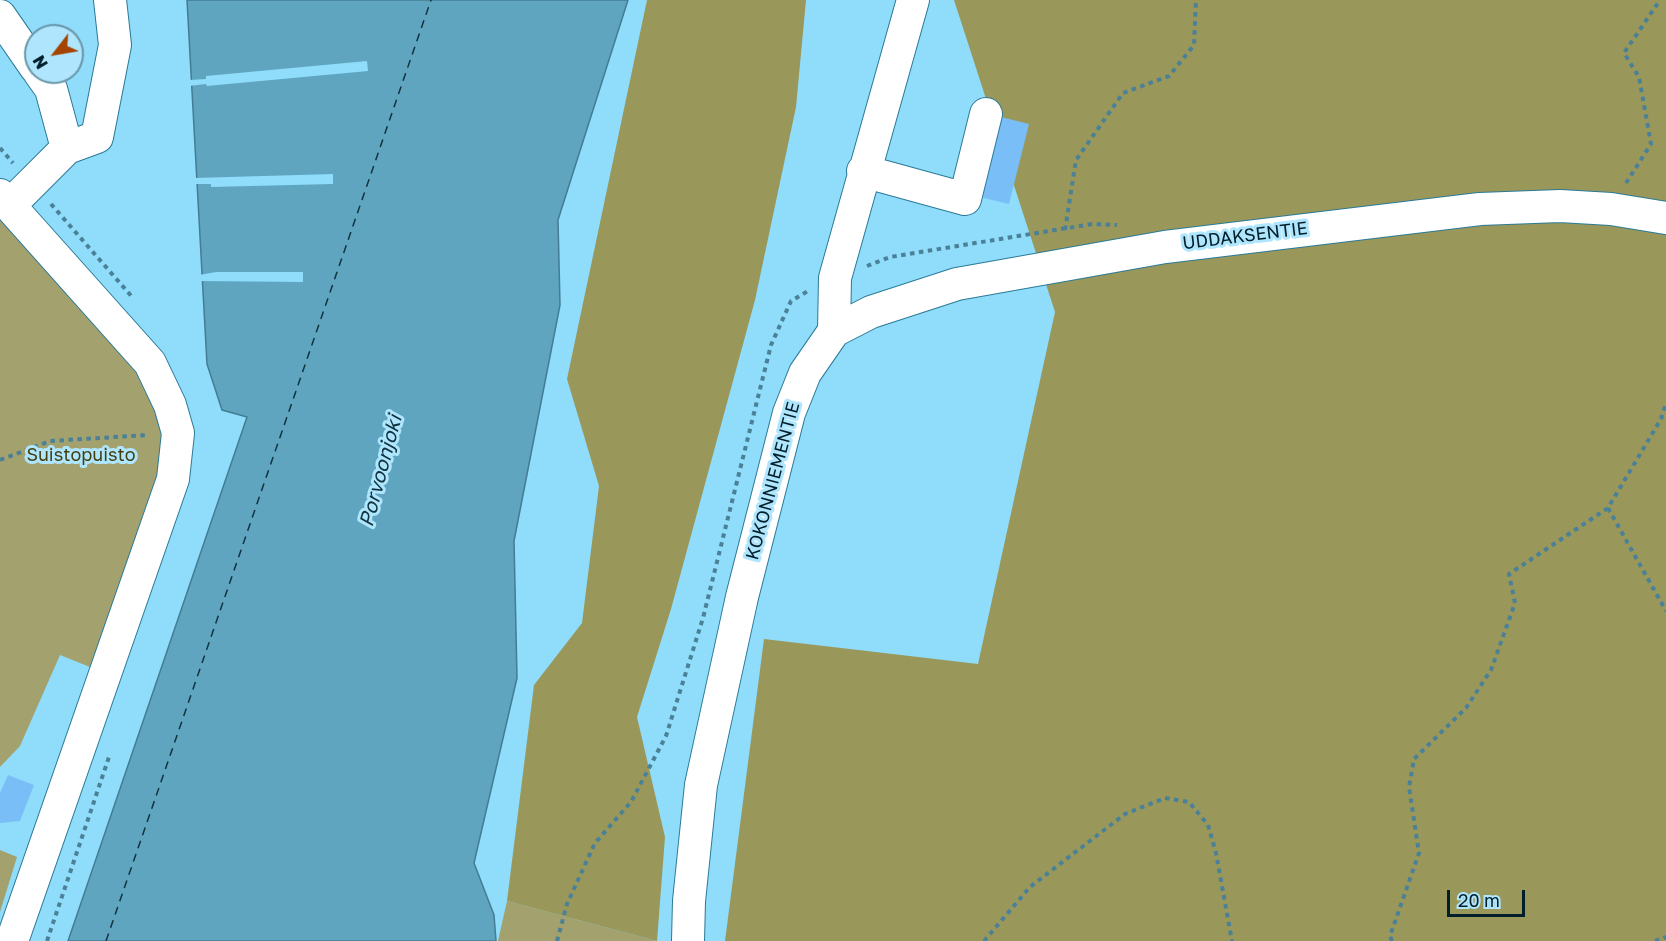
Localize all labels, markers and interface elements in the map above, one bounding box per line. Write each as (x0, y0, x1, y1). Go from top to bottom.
north arrow (24, 24, 84, 84)
text: N (29, 52, 52, 73)
street label: UDDAKSENTIE (1181, 218, 1309, 254)
street label: KOKONNIEMENTIE (742, 400, 804, 562)
water label: Porvoonjoki (355, 413, 407, 529)
park label: Suistopuisto (26, 444, 136, 466)
scale bar (1450, 878, 1528, 916)
text: 20 m (1458, 889, 1500, 911)

